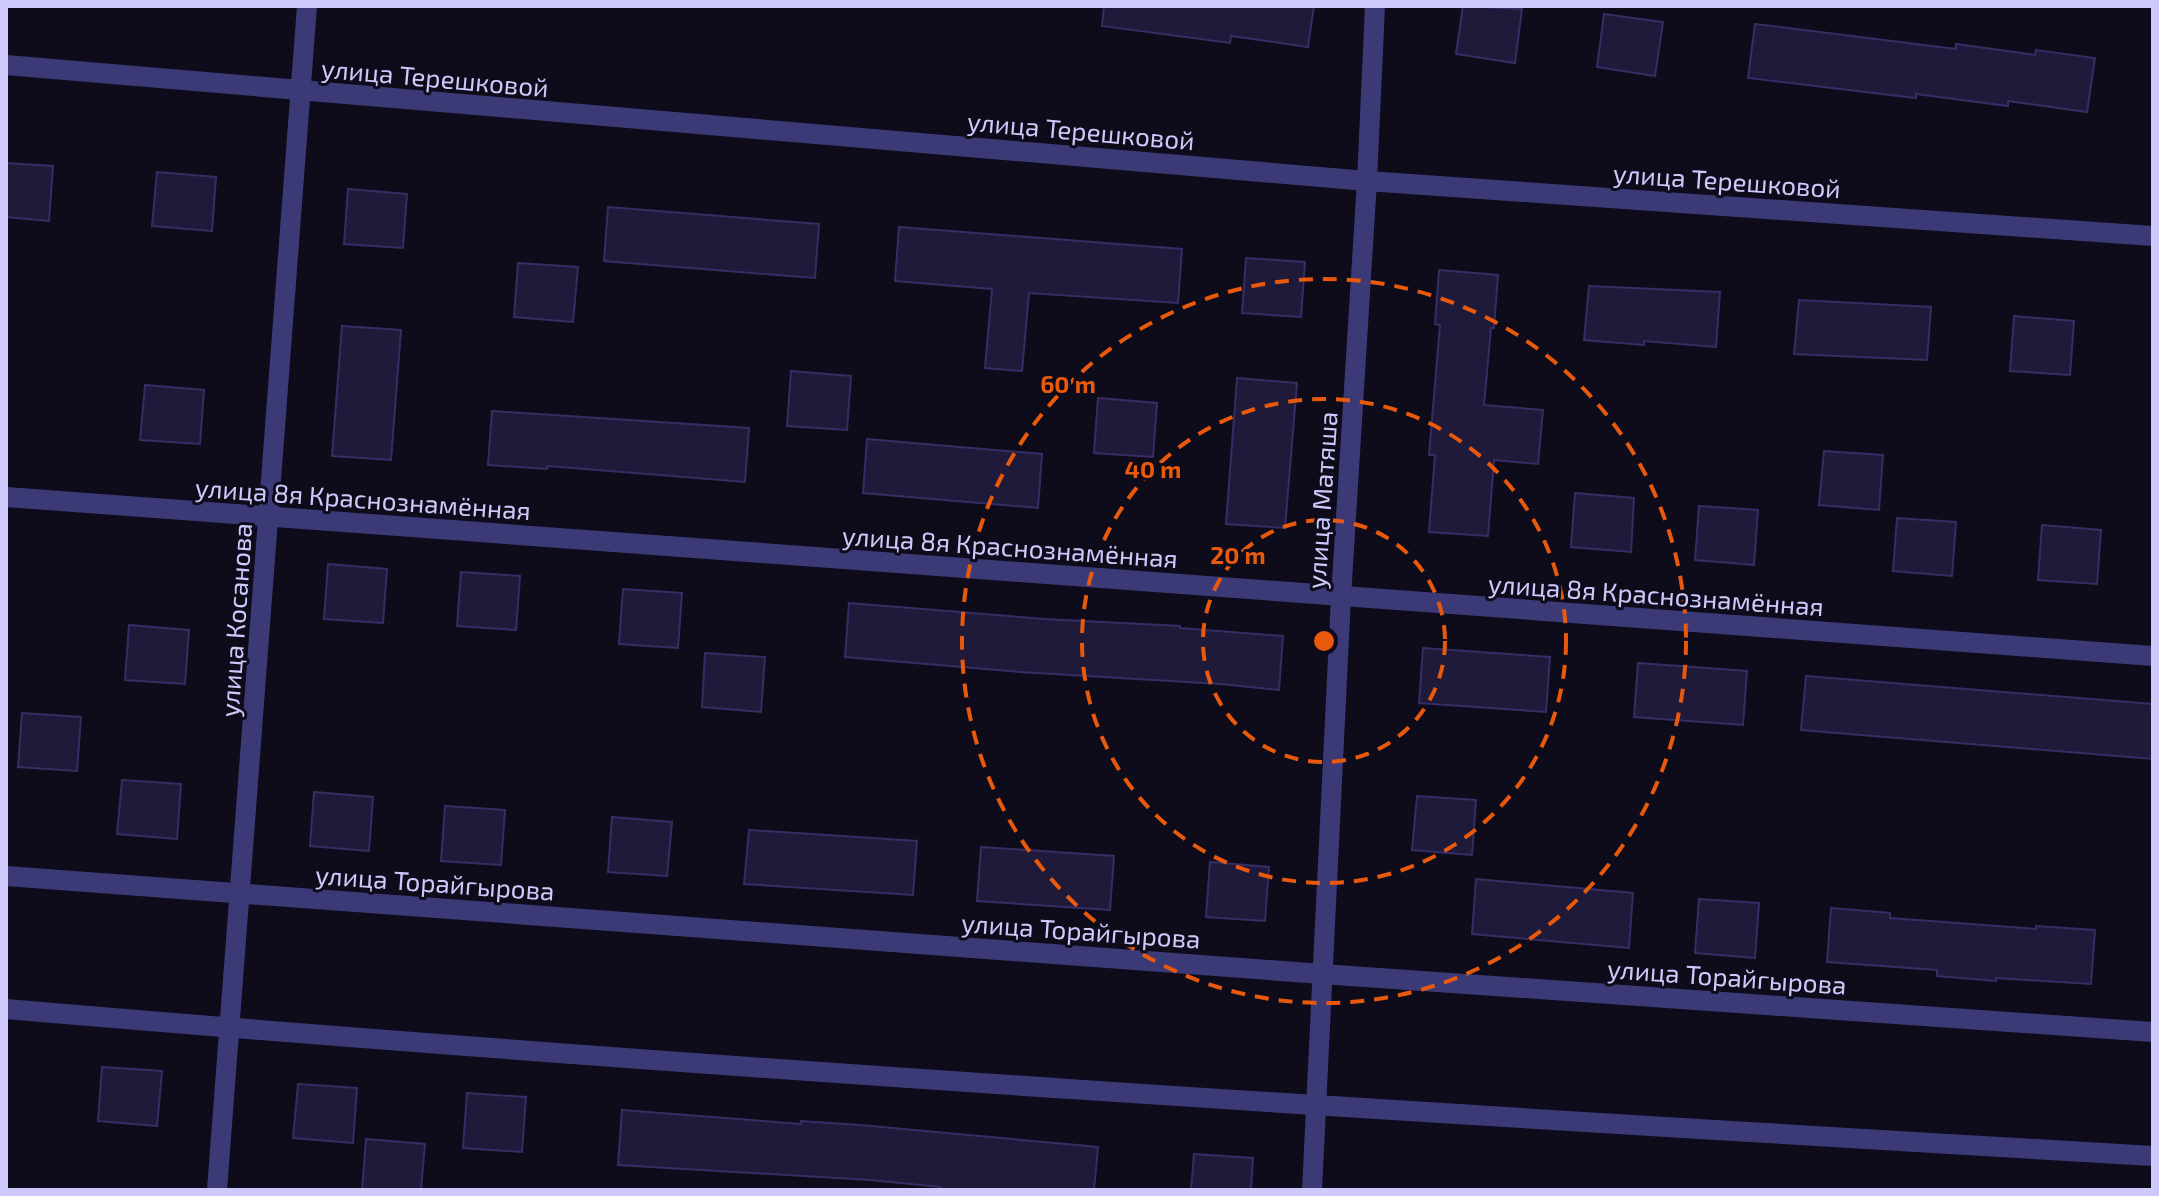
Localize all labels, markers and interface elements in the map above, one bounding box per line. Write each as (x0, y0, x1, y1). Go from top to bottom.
street label: улица Терешковой (320, 52, 550, 103)
street label: улица Терешковой (966, 105, 1196, 156)
street label: улица Терешковой (1612, 157, 1842, 204)
text: 60 m (1040, 369, 1096, 398)
street label: улица Матяша (1299, 410, 1344, 590)
text: 40 m (1125, 454, 1181, 483)
street label: улица 8я Краснознамённая (194, 471, 532, 526)
street label: улица 8я Краснознамённая (841, 519, 1179, 574)
street label: улица Косанова (213, 522, 258, 718)
text: 20 m (1210, 540, 1266, 569)
street label: улица 8я Краснознамённая (1487, 567, 1825, 622)
centre of rings (1310, 627, 1338, 655)
street label: улица Торайгырова (314, 858, 556, 907)
street label: улица Торайгырова (960, 906, 1202, 955)
street label: улица Торайгырова (1606, 952, 1848, 1001)

